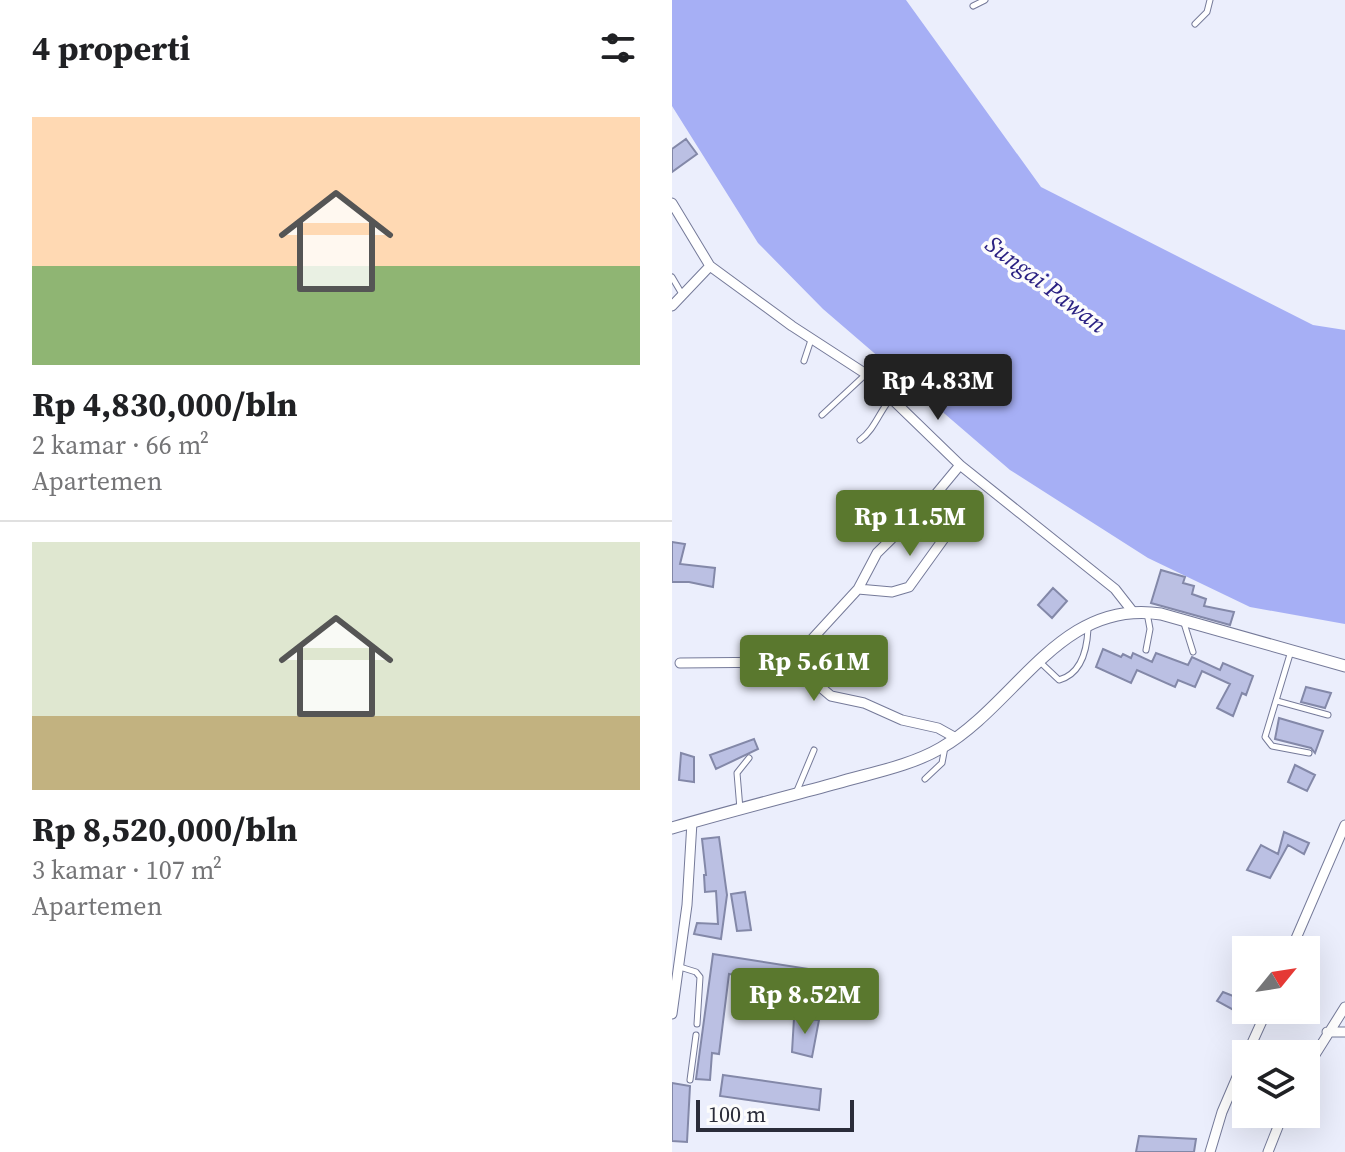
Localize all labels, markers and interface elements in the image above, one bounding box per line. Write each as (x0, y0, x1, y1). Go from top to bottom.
text: 4 properti (32, 25, 190, 71)
icon: filters (596, 26, 640, 70)
icon: home (264, 169, 408, 313)
water label: Sungai Pawan (979, 228, 1114, 341)
pin: Rp 4.83M (855, 354, 1021, 422)
text: Rp 4.83M (882, 362, 994, 398)
text: Rp 4,830,000/bln (32, 381, 298, 427)
text: 2 kamar · 66 m² (32, 427, 209, 463)
text: Apartemen (32, 463, 162, 499)
pin: Rp 11.5M (827, 490, 993, 558)
text: Rp 11.5M (854, 498, 966, 534)
icon: home (264, 594, 408, 738)
pin: Rp 5.61M (731, 635, 897, 703)
text: Rp 5.61M (758, 643, 870, 679)
text: Rp 8,520,000/bln (32, 806, 298, 852)
text: 3 kamar · 107 m² (32, 852, 222, 888)
text: Apartemen (32, 888, 162, 924)
north arrow (1232, 936, 1320, 1024)
map controls (1232, 936, 1320, 1128)
pin: Rp 8.52M (722, 968, 888, 1036)
text: Rp 8.52M (749, 976, 861, 1012)
button: layers (1232, 1040, 1320, 1128)
scale bar (696, 1096, 854, 1132)
text: 100 m (708, 1099, 766, 1129)

